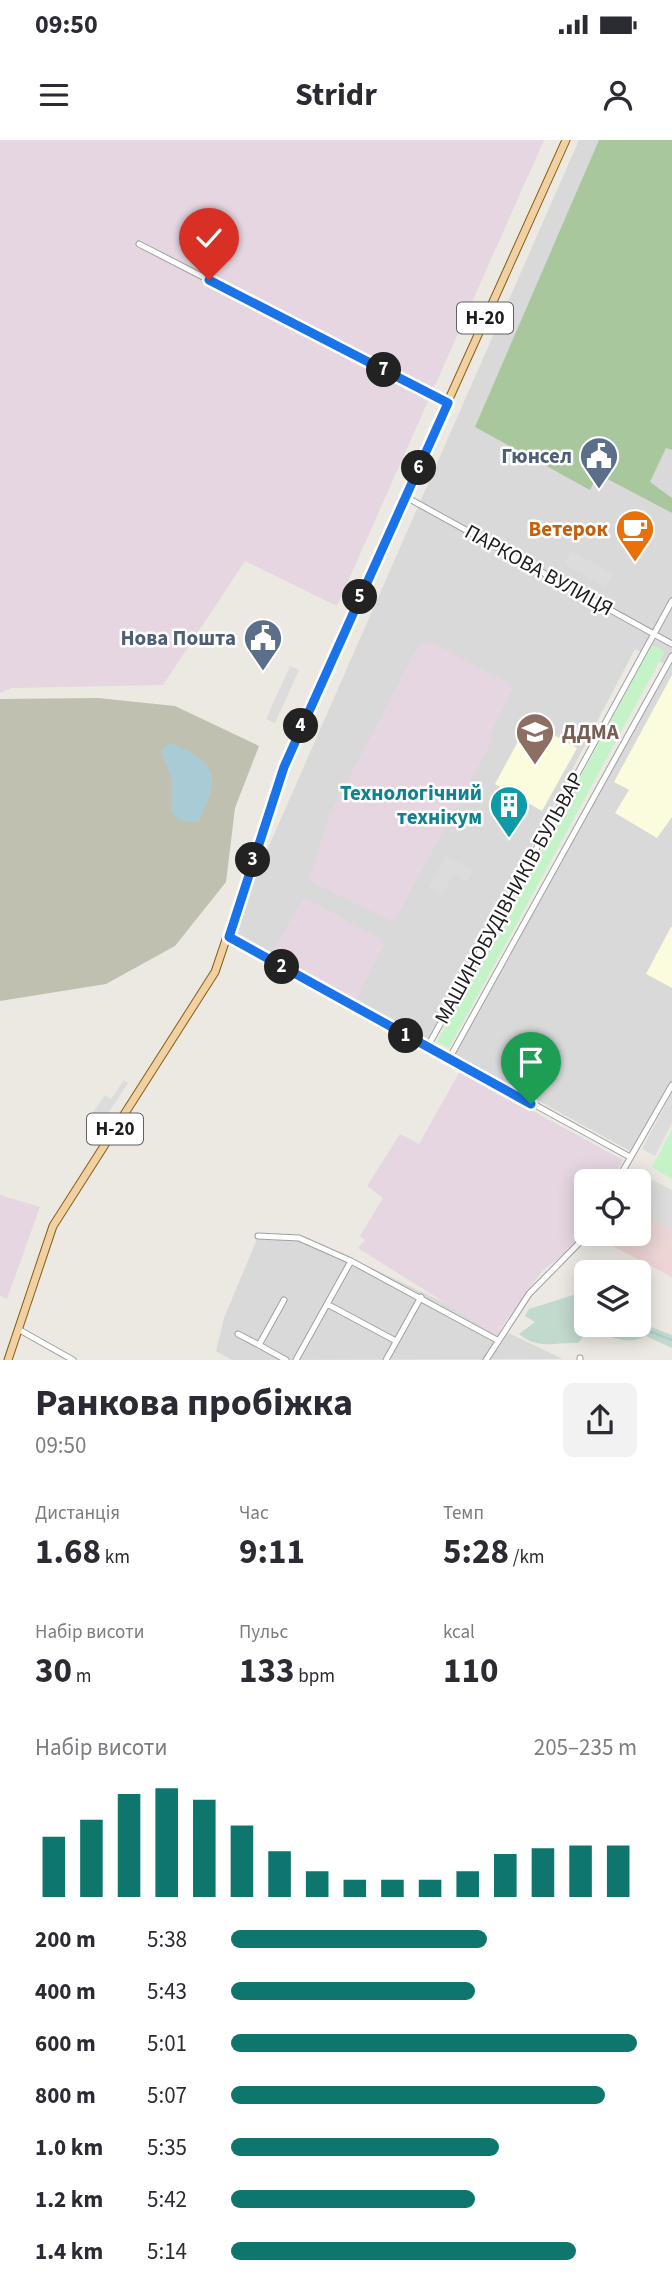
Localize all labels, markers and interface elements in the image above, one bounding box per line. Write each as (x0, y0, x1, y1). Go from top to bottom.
text: 09:50 (35, 6, 98, 43)
text: Stridr (295, 72, 377, 118)
icon: menu (35, 76, 73, 114)
icon: person (599, 76, 637, 114)
pin (179, 208, 239, 280)
icon: check (190, 219, 228, 257)
road number: Н-20 (457, 302, 513, 334)
pin: 7 (366, 352, 402, 387)
text: 7 (378, 356, 389, 383)
public building icon: Гюнсел (578, 435, 620, 490)
place label: Гюнсел (501, 441, 572, 471)
pin: 6 (402, 450, 436, 486)
text: 6 (413, 454, 424, 481)
cafe icon: Ветерок (614, 508, 656, 563)
place label: Ветерок (529, 514, 608, 544)
street label: ПАРКОВА ВУЛИЦЯ (459, 517, 619, 623)
pin: 5 (342, 580, 378, 615)
text: 5 (354, 583, 365, 610)
public building icon: Нова Пошта (242, 617, 284, 672)
place label: Нова Пошта (120, 623, 236, 653)
pin: 4 (284, 708, 318, 744)
school or university icon: ДДМА (514, 711, 556, 766)
text: 4 (295, 712, 306, 739)
place label: ДДМА (562, 717, 620, 747)
street label: МАШИНОБУДІВНИКІВ БУЛЬВАР (427, 767, 591, 1029)
place label: Технологічний технікум (340, 778, 482, 832)
building icon: Технологічний технікум (488, 784, 530, 839)
pin: 3 (236, 842, 270, 878)
text: 3 (247, 846, 258, 873)
pin: 2 (264, 950, 300, 984)
text: 2 (276, 953, 287, 980)
pin: 1 (388, 1018, 424, 1054)
text: 1 (400, 1022, 411, 1049)
pin (501, 1032, 561, 1104)
icon: arrive (512, 1043, 550, 1081)
road number: Н-20 (87, 1113, 143, 1144)
map controls (574, 1169, 651, 1337)
button: locate (574, 1169, 651, 1246)
button: layers (574, 1260, 651, 1337)
text: Ранкова пробіжка (35, 1376, 353, 1430)
button: share (563, 1383, 637, 1457)
text: 09:50 (35, 1429, 86, 1462)
text: Дистанція (35, 1500, 120, 1527)
text: Час (239, 1500, 269, 1527)
text: Темп (443, 1500, 484, 1527)
text: 1.68 (35, 1527, 101, 1577)
text: 9:11 (239, 1527, 305, 1577)
text: 5:28 (443, 1527, 509, 1577)
text: km (101, 1544, 130, 1571)
text: /km (509, 1544, 545, 1571)
text: Набір висоти (35, 1619, 144, 1646)
text: Пульс (239, 1619, 288, 1646)
text: kcal (443, 1619, 475, 1646)
text: 30 (35, 1646, 72, 1696)
text: 133 (239, 1646, 294, 1696)
text: 110 (443, 1646, 498, 1696)
text: m (72, 1663, 92, 1690)
text: bpm (294, 1663, 335, 1690)
text: Набір висоти (35, 1731, 167, 1764)
text: 205–235 m (534, 1731, 637, 1764)
text: 200 m (35, 1923, 96, 1956)
text: 5:38 (147, 1923, 187, 1956)
text: 400 m (35, 1975, 96, 2008)
text: 5:43 (147, 1975, 187, 2008)
text: 600 m (35, 2027, 96, 2060)
text: 5:01 (147, 2027, 187, 2060)
text: 800 m (35, 2079, 96, 2112)
text: 5:07 (147, 2079, 187, 2112)
text: 1.0 km (35, 2131, 103, 2164)
text: 5:35 (147, 2131, 187, 2164)
text: 1.2 km (35, 2183, 103, 2216)
text: 5:42 (147, 2183, 187, 2216)
text: 1.4 km (35, 2235, 103, 2268)
text: 5:14 (147, 2235, 187, 2268)

